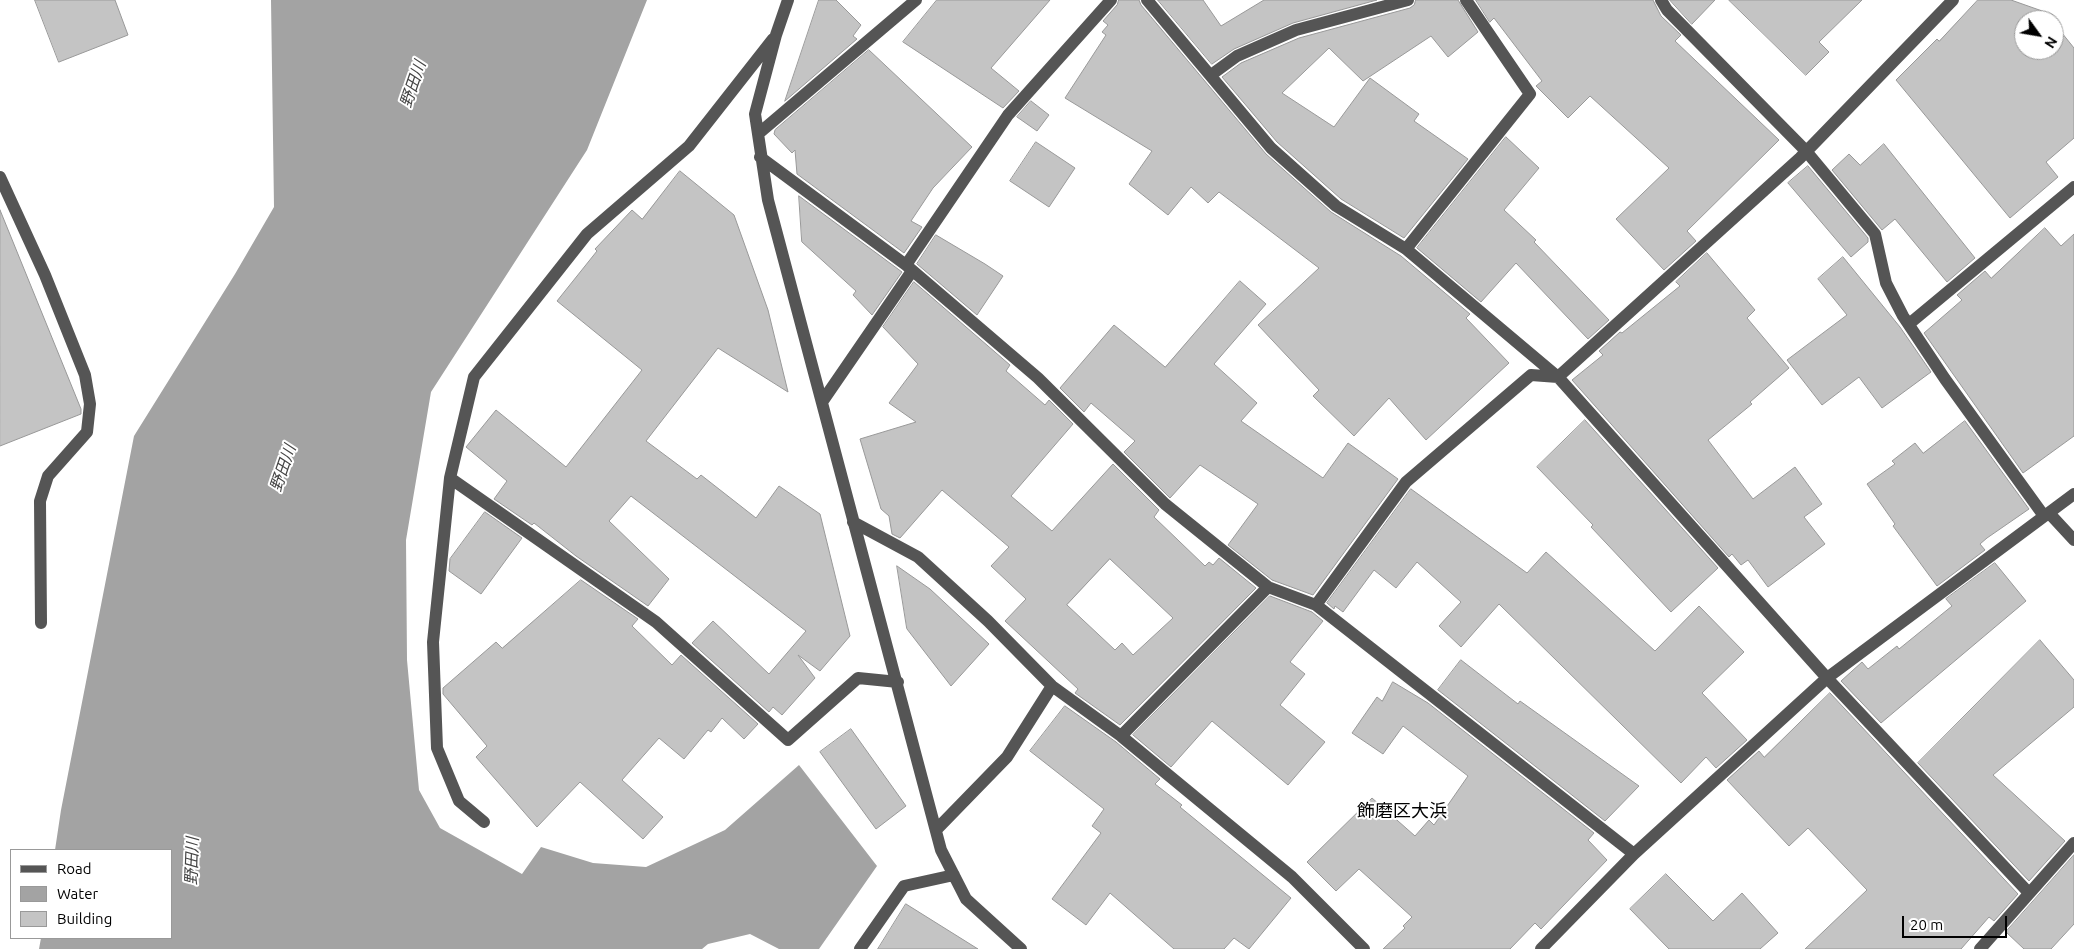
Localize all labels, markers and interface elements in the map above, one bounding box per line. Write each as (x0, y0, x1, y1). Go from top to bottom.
north arrow (2014, 10, 2064, 60)
text: N (2041, 34, 2060, 51)
water label: 野田川 (396, 58, 430, 110)
water label: 野田川 (266, 442, 300, 494)
district label: 飾磨区大浜 (1357, 800, 1447, 822)
water label: 野田川 (182, 837, 202, 885)
legend (10, 849, 172, 939)
text: Road (57, 860, 92, 877)
text: Water (57, 885, 98, 902)
scale bar (1904, 906, 2009, 938)
text: Building (57, 910, 112, 927)
text: 20 m (1910, 916, 1943, 933)

